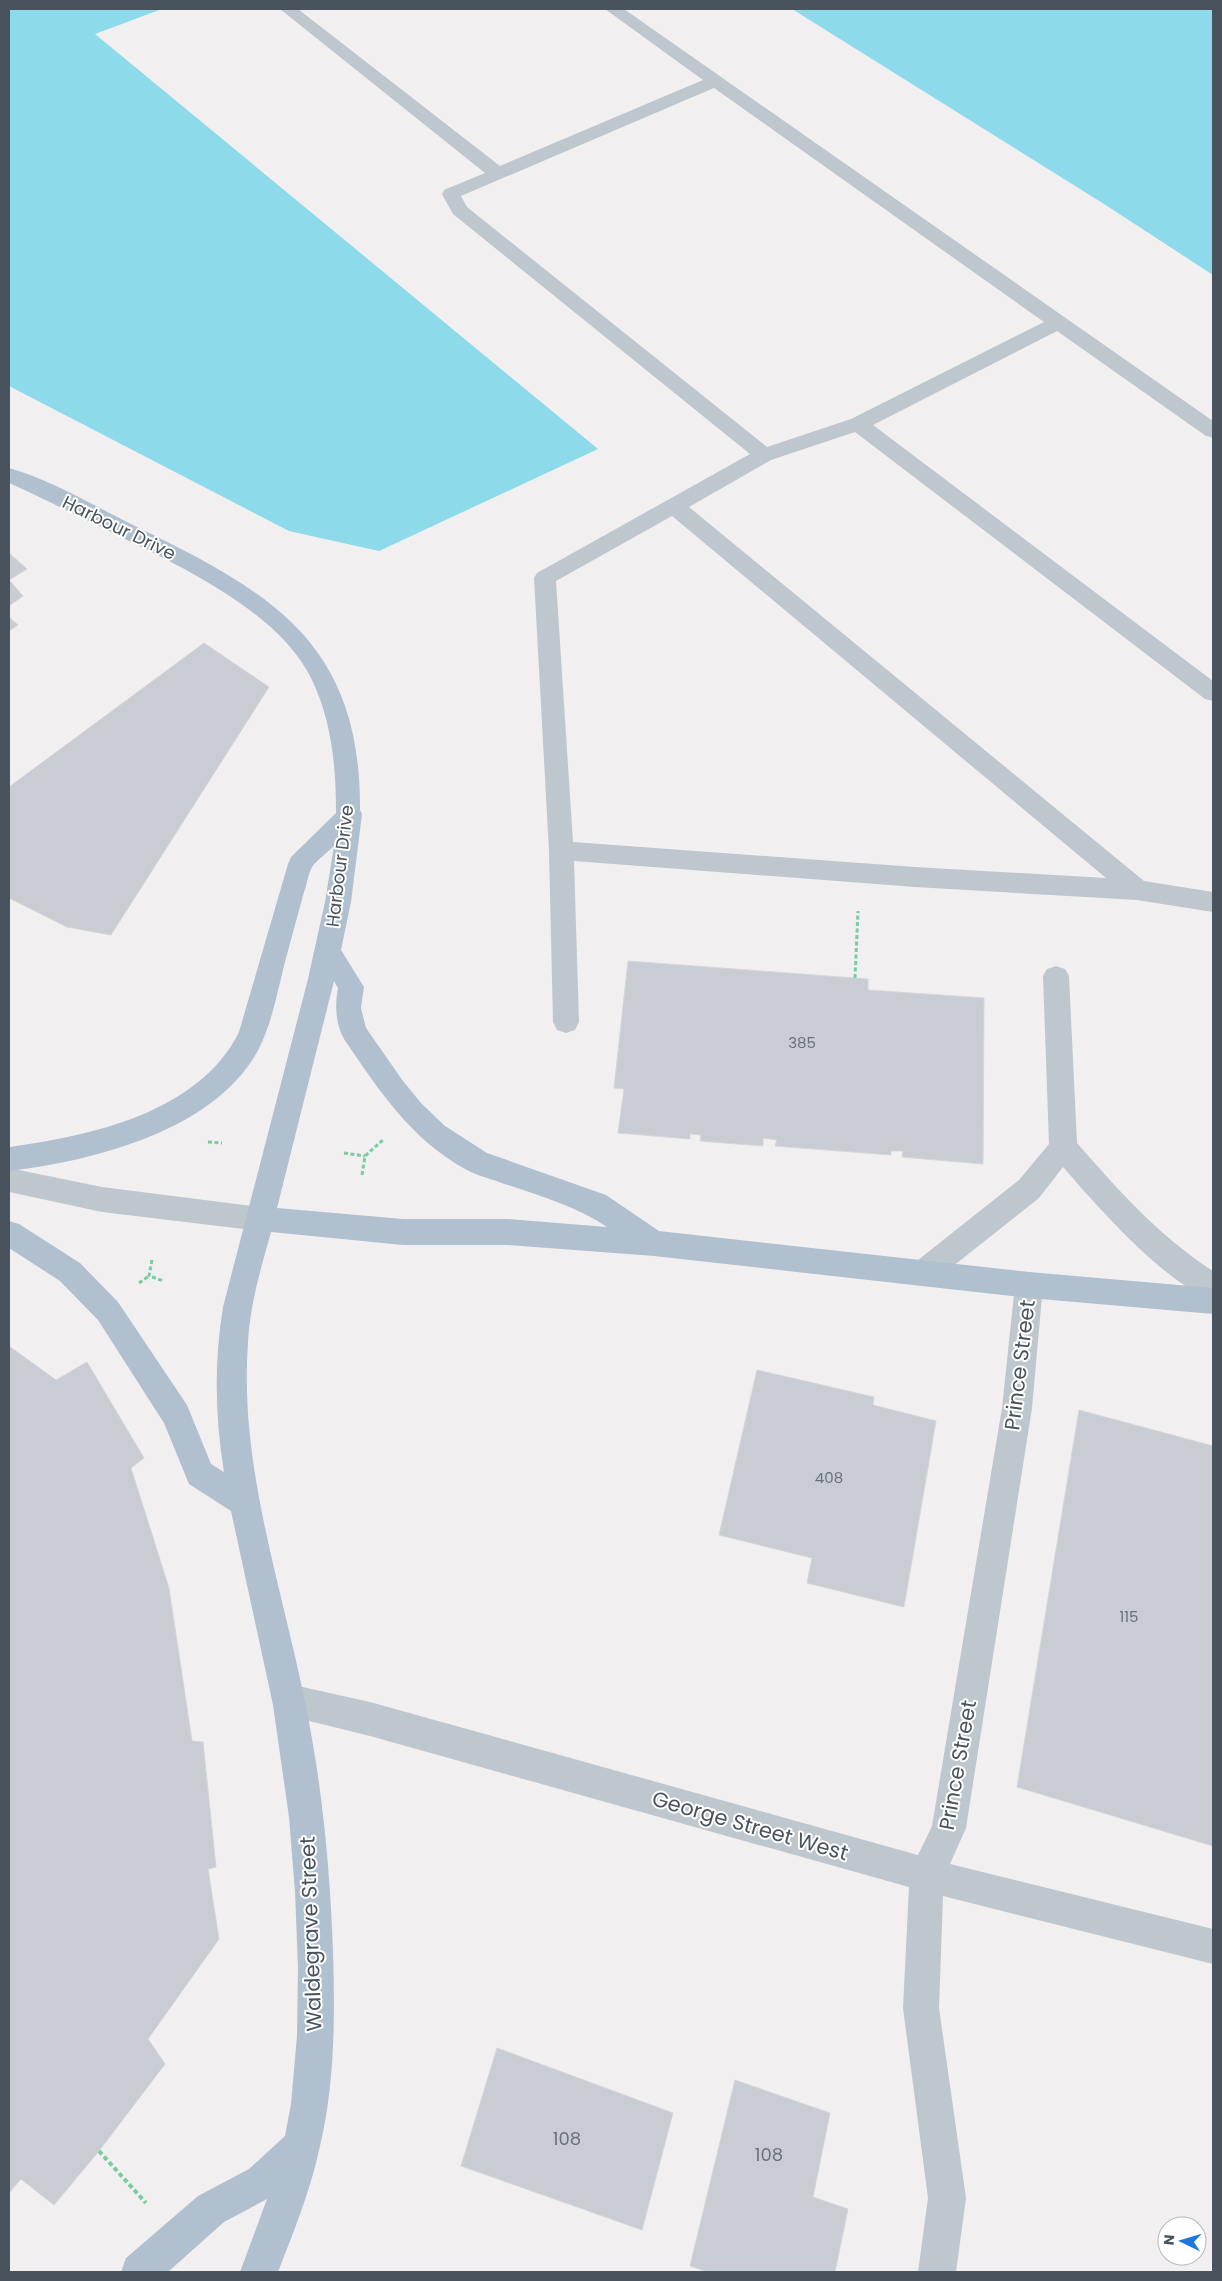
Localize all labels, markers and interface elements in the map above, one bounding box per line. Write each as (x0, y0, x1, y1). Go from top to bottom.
street label: Harbour Drive (58, 489, 180, 566)
street label: Harbour Drive (320, 803, 359, 929)
house number: 385 (788, 1032, 816, 1053)
street label: Prince Street (997, 1298, 1042, 1432)
house number: 408 (815, 1467, 843, 1488)
house number: 115 (1119, 1606, 1139, 1627)
street label: Prince Street (932, 1698, 983, 1832)
street label: George Street West (649, 1784, 852, 1867)
street label: Waldegrave Street (293, 1836, 328, 2032)
house number: 108 (553, 2126, 581, 2151)
house number: 108 (755, 2142, 783, 2167)
north arrow (1157, 2216, 1207, 2266)
text: N (1159, 2234, 1179, 2246)

